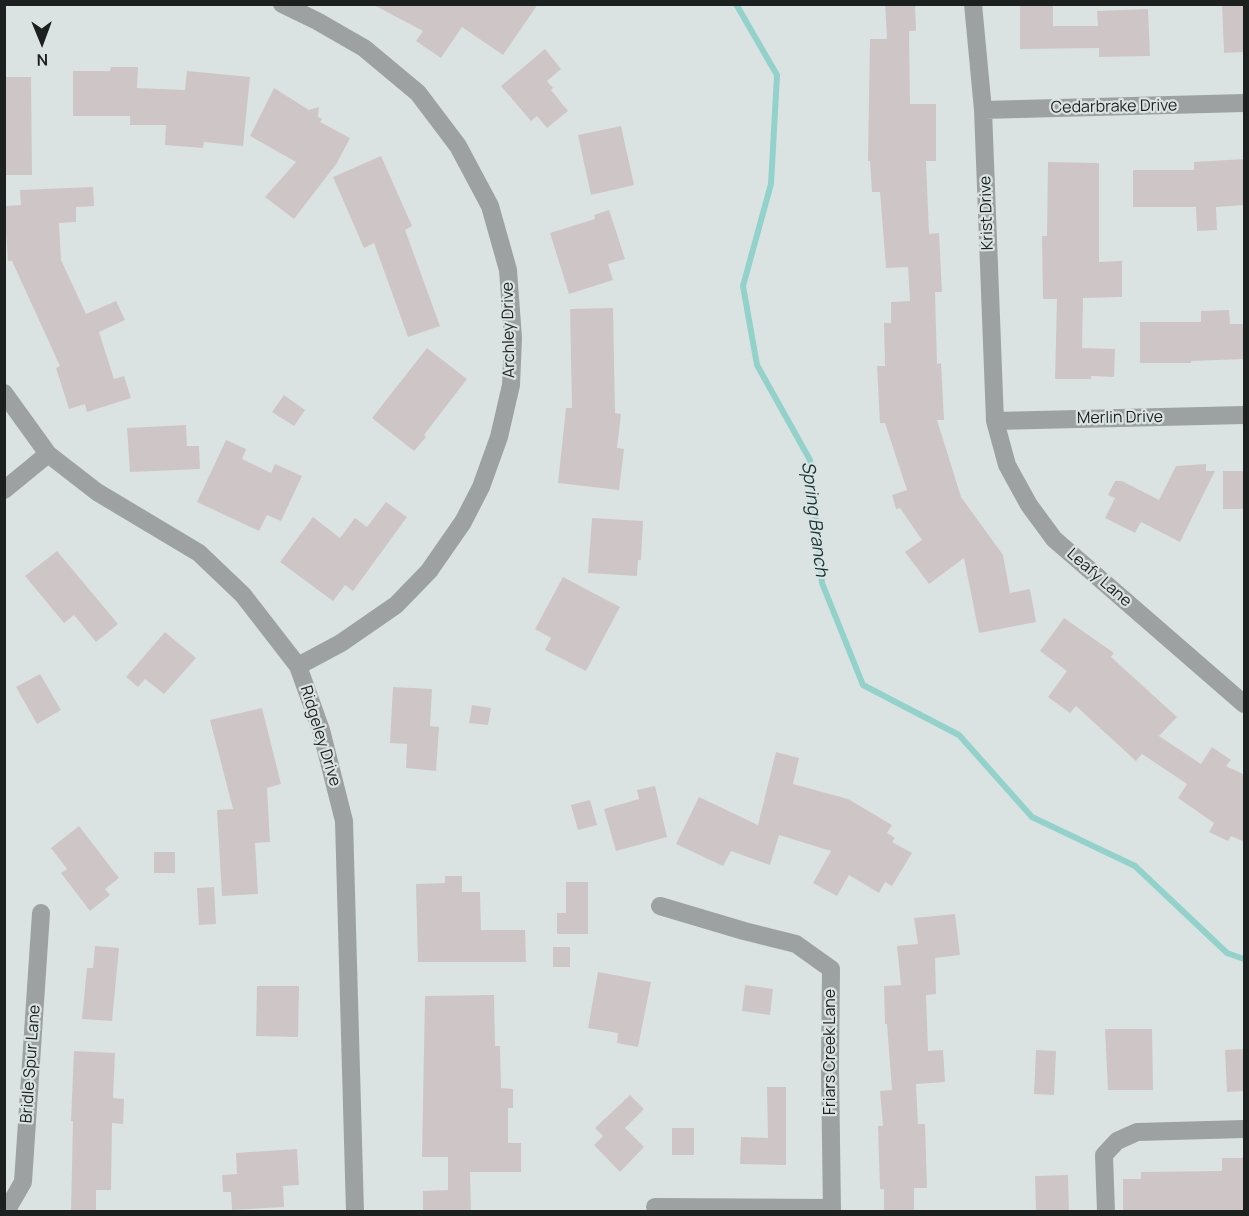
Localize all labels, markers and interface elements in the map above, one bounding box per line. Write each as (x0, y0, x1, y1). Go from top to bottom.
north arrow (12, 12, 72, 72)
text: N (36, 49, 48, 71)
street label: Cedarbrake Drive (1051, 96, 1177, 118)
street label: Krist Drive (976, 175, 998, 251)
street label: Archley Drive (499, 282, 519, 378)
street label: Merlin Drive (1077, 408, 1163, 428)
water label: Spring Branch (796, 460, 832, 578)
street label: Leafy Lane (1063, 545, 1135, 611)
street label: Ridgeley Drive (296, 683, 344, 789)
street label: Friars Creek Lane (821, 989, 841, 1115)
street label: Bridle Spur Lane (17, 1004, 45, 1124)

